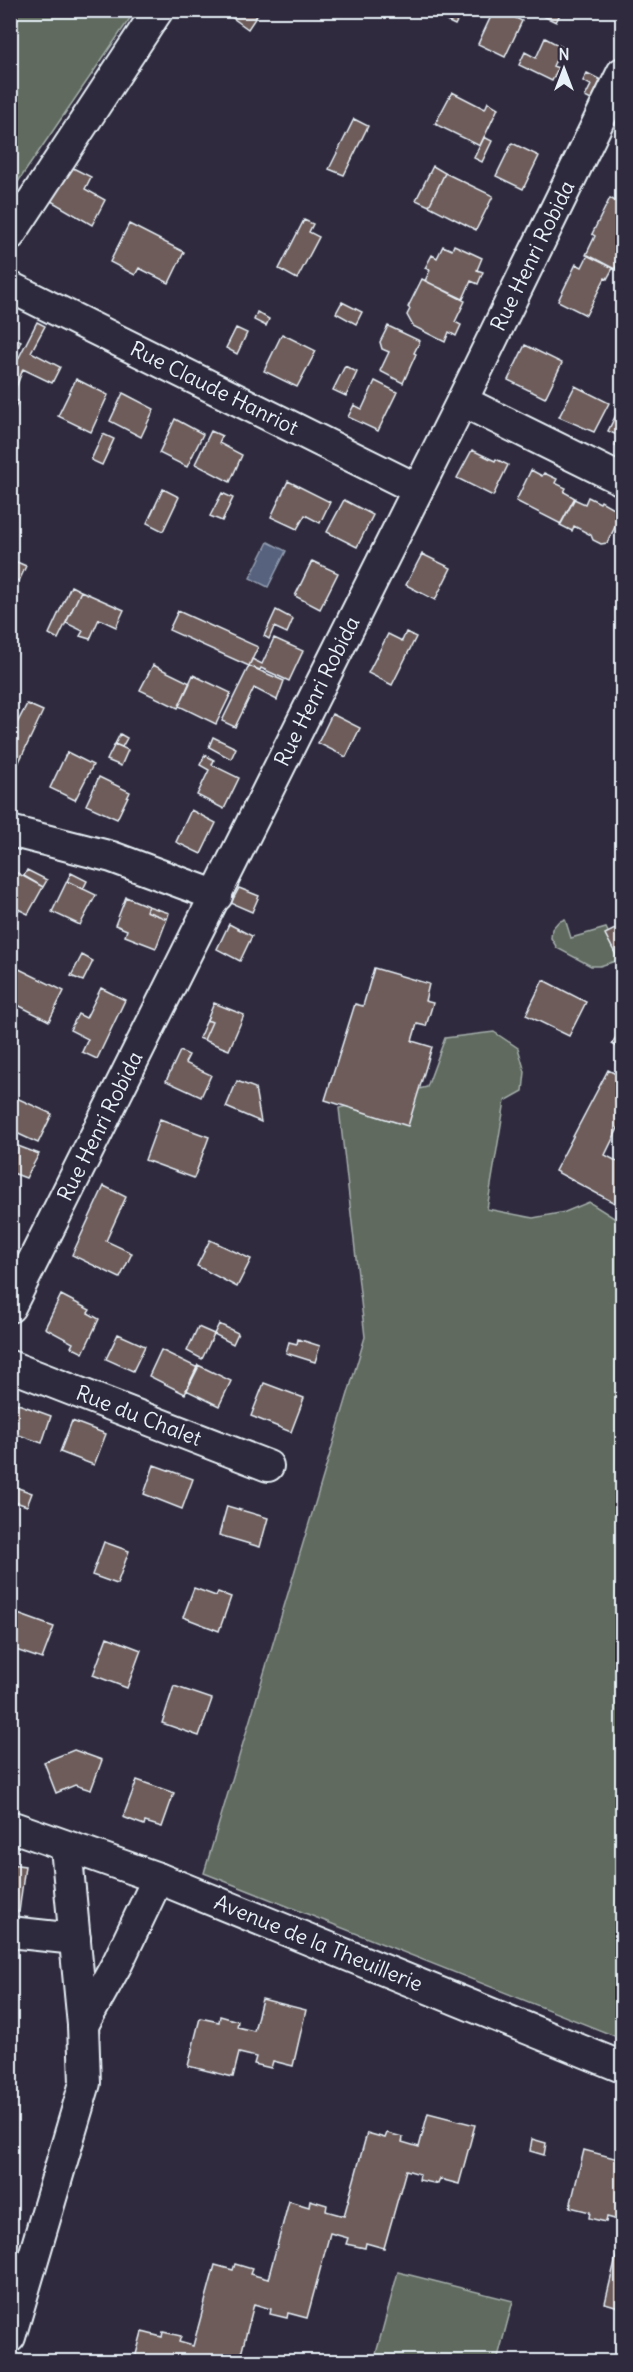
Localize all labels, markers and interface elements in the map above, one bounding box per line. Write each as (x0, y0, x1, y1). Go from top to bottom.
north arrow (534, 39, 594, 99)
text: N (558, 44, 570, 64)
street label: Rue Henri Robida (484, 176, 580, 335)
street label: Rue Claude Hanriot (126, 335, 303, 441)
street label: Rue Henri Robida (268, 612, 365, 771)
street label: Rue Henri Robida (51, 1047, 148, 1205)
street label: Rue du Chalet (72, 1379, 205, 1452)
street label: Avenue de la Theuillerie (210, 1888, 427, 1997)

